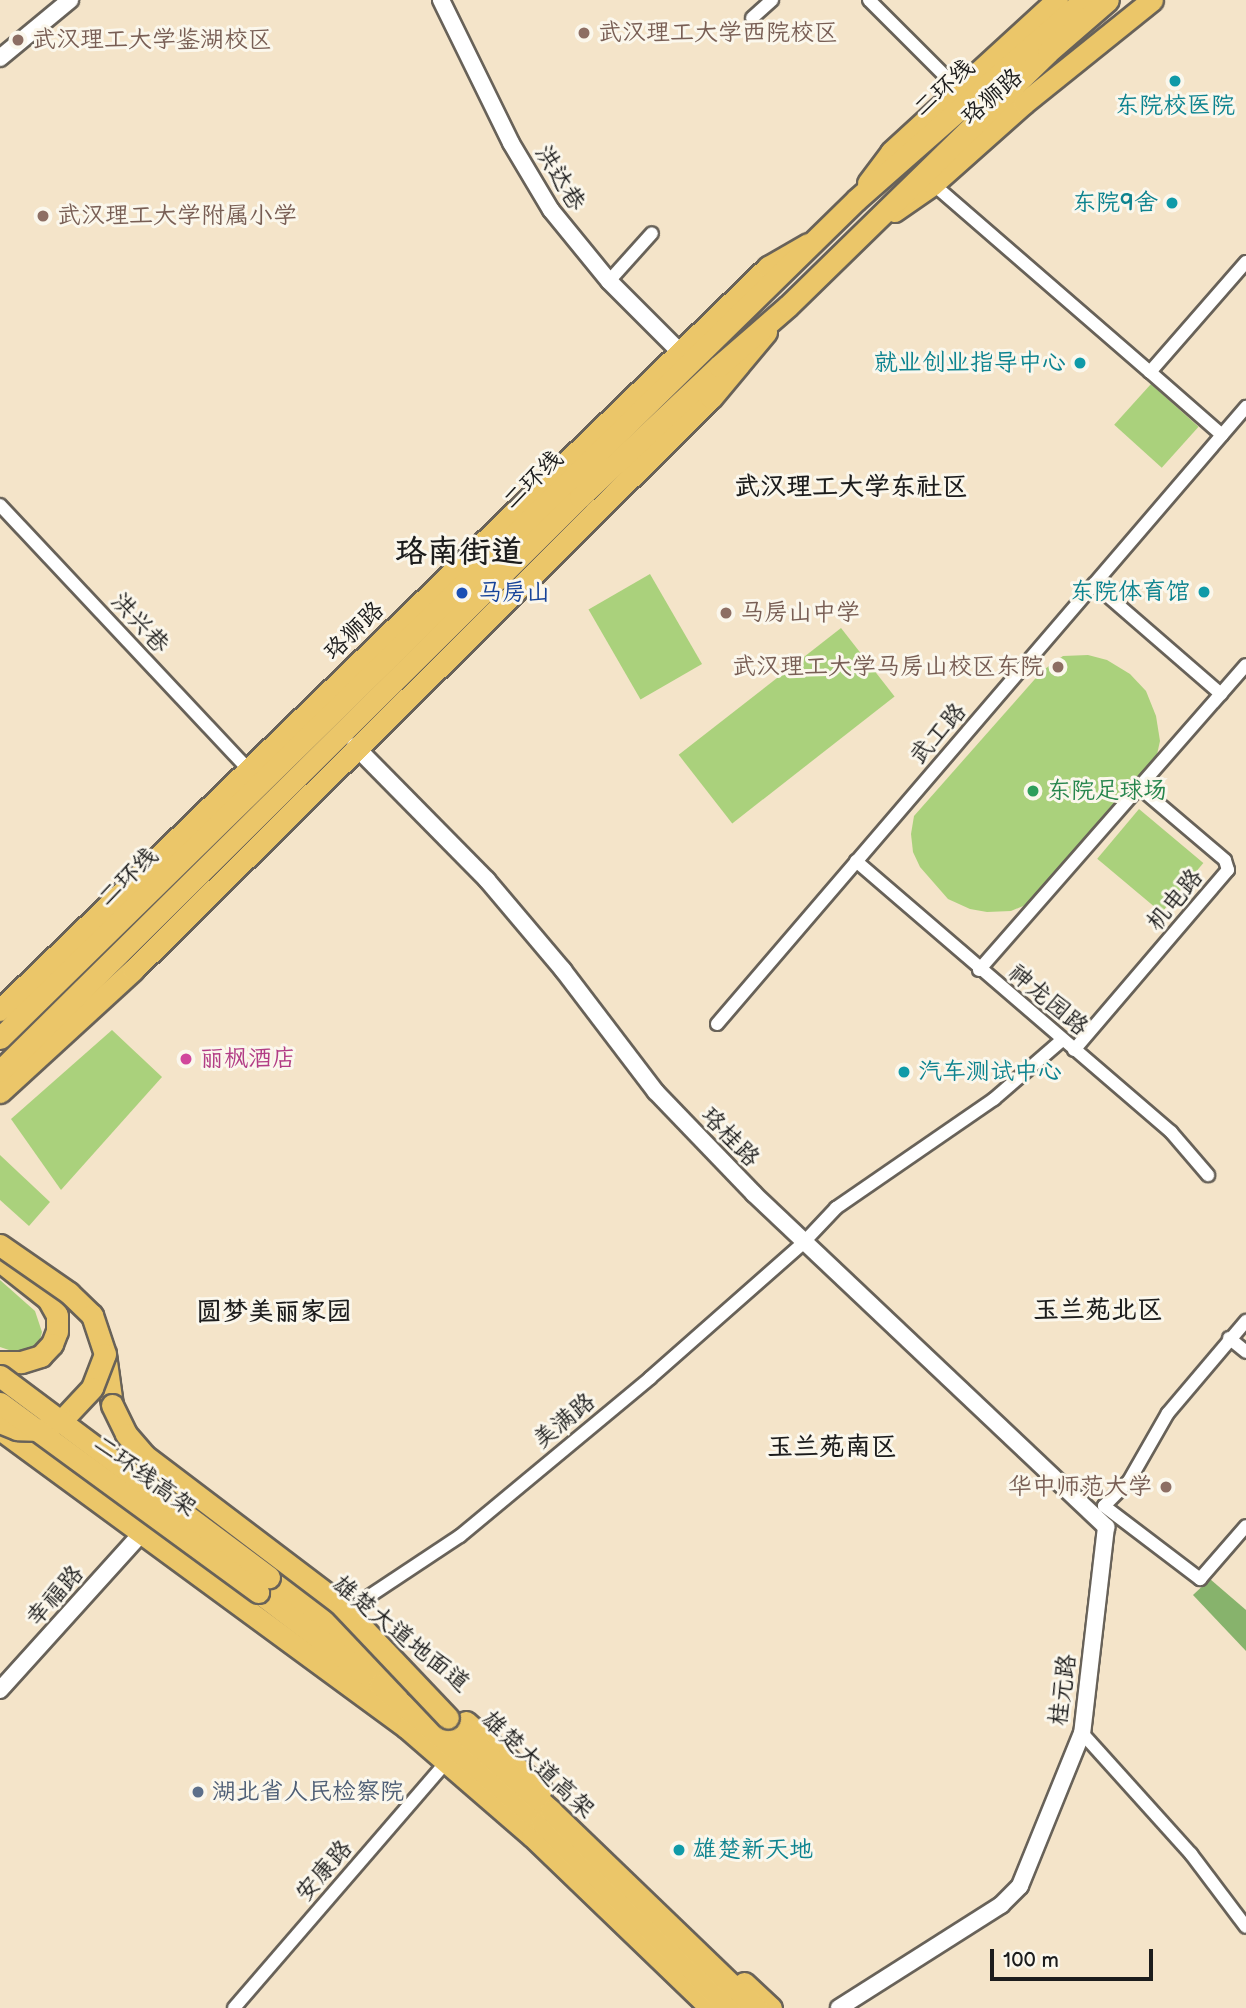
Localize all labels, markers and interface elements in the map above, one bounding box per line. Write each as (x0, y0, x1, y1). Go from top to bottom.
place label: 武汉理工大学西院校区 (598, 19, 838, 47)
marker: 武汉理工大学西院校区 (576, 25, 592, 41)
place label: 武汉理工大学鉴湖校区 (32, 26, 272, 54)
marker: 武汉理工大学鉴湖校区 (10, 32, 26, 48)
street label: 二环线 (908, 53, 980, 123)
street label: 珞狮路 (955, 63, 1029, 131)
marker: 东院校医院 (1167, 73, 1183, 89)
place label: 东院校医院 (1115, 92, 1235, 120)
street label: 洪达巷 (529, 140, 591, 216)
place label: 东院9舍 (1072, 189, 1158, 217)
marker: 东院9舍 (1164, 195, 1180, 211)
place label: 武汉理工大学附属小学 (57, 202, 297, 230)
marker: 武汉理工大学附属小学 (35, 208, 51, 224)
place label: 就业创业指导中心 (874, 349, 1066, 377)
marker: 就业创业指导中心 (1072, 355, 1088, 371)
street label: 二环线 (497, 445, 569, 515)
district label: 武汉理工大学东社区 (734, 472, 968, 504)
district label: 珞南街道 (395, 534, 523, 572)
place label: 东院体育馆 (1070, 578, 1190, 606)
place label: 马房山 (478, 579, 550, 607)
marker: 马房山 (452, 583, 472, 603)
marker: 东院体育馆 (1196, 584, 1212, 600)
street label: 洪兴巷 (105, 587, 175, 659)
street label: 珞狮路 (318, 596, 390, 666)
place label: 马房山中学 (740, 599, 860, 627)
marker: 马房山中学 (718, 605, 734, 621)
place label: 武汉理工大学马房山校区东院 (732, 653, 1044, 681)
marker: 武汉理工大学马房山校区东院 (1050, 659, 1066, 675)
street label: 武工路 (904, 697, 972, 771)
place label: 东院足球场 (1047, 777, 1167, 805)
marker: 东院足球场 (1025, 783, 1041, 799)
street label: 二环线 (92, 842, 164, 912)
street label: 机电路 (1141, 863, 1209, 937)
street label: 神龙园路 (1002, 958, 1094, 1042)
place label: 丽枫酒店 (200, 1045, 296, 1073)
marker: 丽枫酒店 (178, 1051, 194, 1067)
place label: 汽车测试中心 (918, 1058, 1062, 1086)
marker: 汽车测试中心 (896, 1064, 912, 1080)
street label: 珞桂路 (695, 1101, 765, 1173)
district label: 玉兰苑北区 (1033, 1295, 1163, 1327)
district label: 圆梦美丽家园 (196, 1297, 352, 1329)
street label: 美满路 (527, 1387, 601, 1455)
street label: 二环线高架 (88, 1429, 202, 1523)
district label: 玉兰苑南区 (767, 1432, 897, 1464)
place label: 华中师范大学 (1008, 1473, 1152, 1501)
marker: 华中师范大学 (1158, 1479, 1174, 1495)
street label: 幸福路 (20, 1560, 90, 1632)
street label: 雄楚大道地面道 (327, 1570, 475, 1698)
street label: 桂元路 (1044, 1652, 1082, 1728)
street label: 雄楚大道高架 (476, 1705, 600, 1825)
place label: 湖北省人民检察院 (212, 1778, 404, 1806)
marker: 湖北省人民检察院 (190, 1784, 206, 1800)
street label: 安康路 (290, 1834, 358, 1908)
place label: 雄楚新天地 (693, 1836, 813, 1864)
marker: 雄楚新天地 (671, 1842, 687, 1858)
scale bar (994, 1934, 1157, 1978)
text: 100 m (1003, 1948, 1059, 1973)

